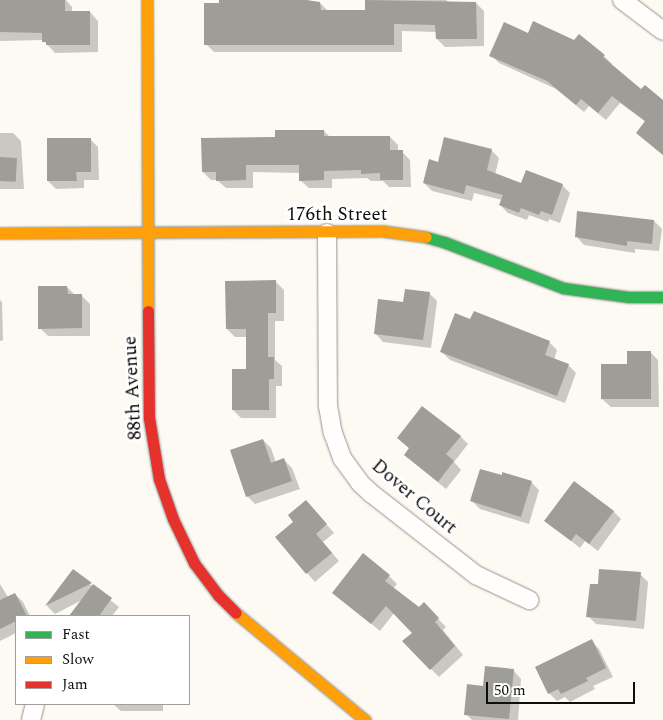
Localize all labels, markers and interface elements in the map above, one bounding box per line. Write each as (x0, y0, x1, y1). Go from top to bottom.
street label: 176th Street (287, 204, 387, 226)
street label: 88th Avenue (119, 335, 147, 441)
street label: Dover Court (367, 455, 461, 539)
legend (15, 615, 190, 705)
text: Fast (62, 623, 90, 646)
text: Slow (62, 648, 94, 671)
scale bar (488, 672, 637, 704)
text: Jam (62, 673, 88, 696)
text: 50 m (494, 679, 526, 702)

